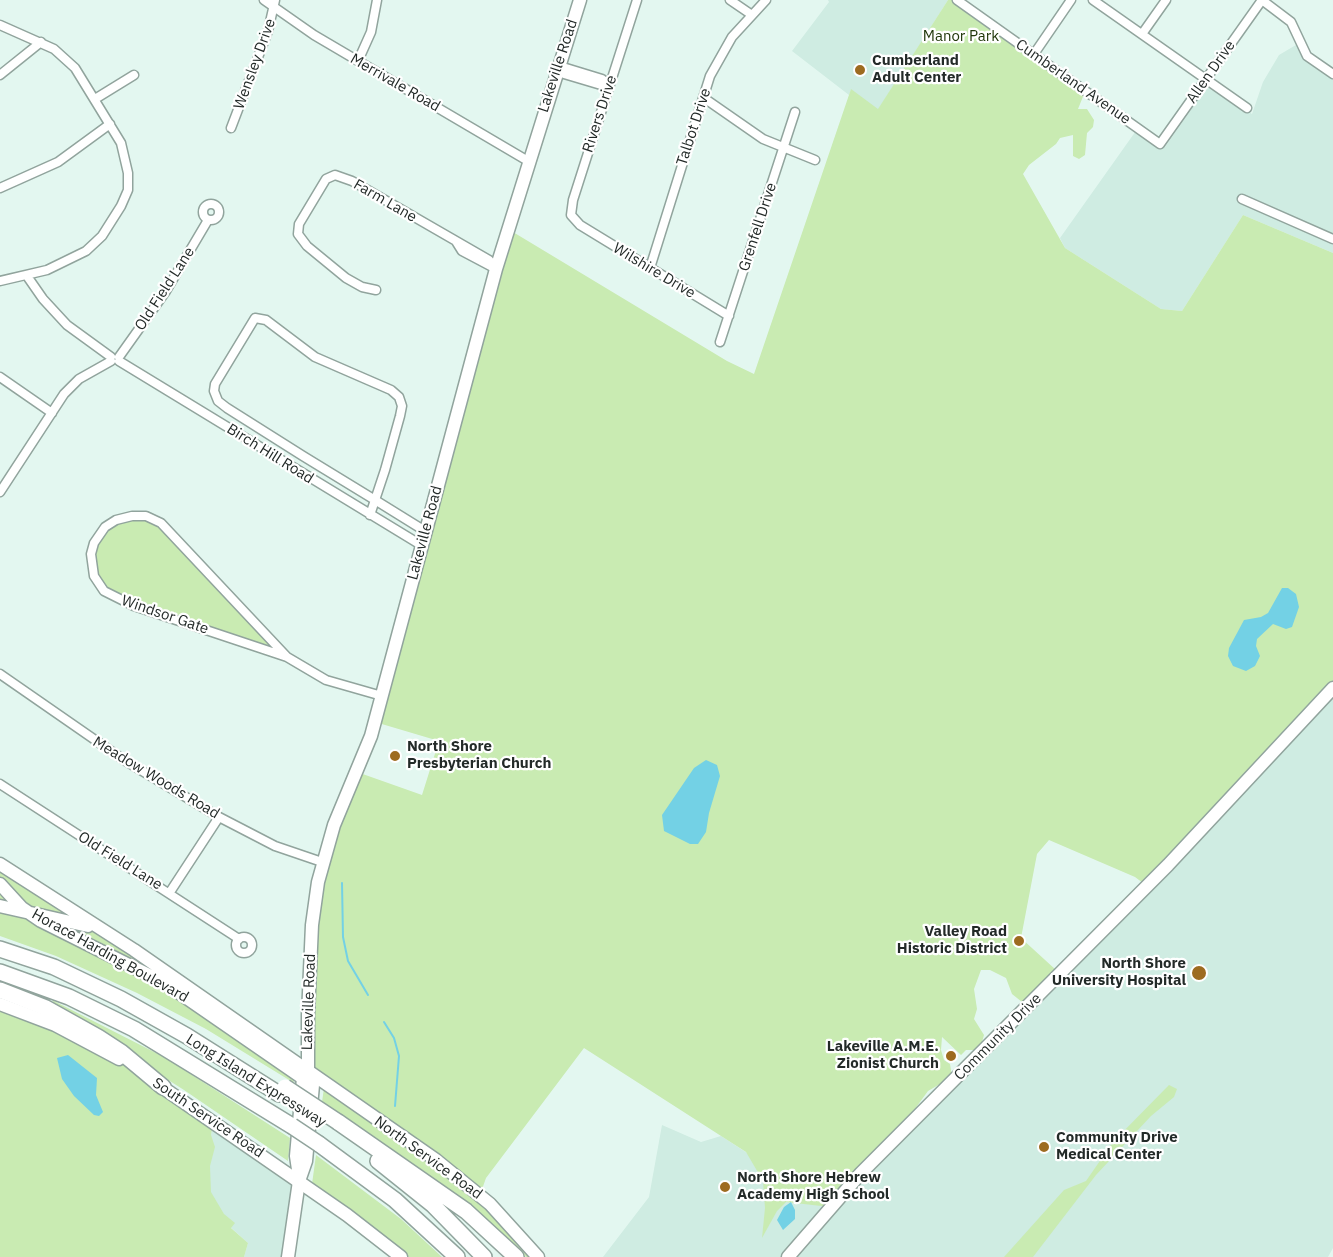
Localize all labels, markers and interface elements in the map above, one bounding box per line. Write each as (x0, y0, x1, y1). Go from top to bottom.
street label: Wensley Drive (230, 16, 280, 112)
street label: Lakeville Road (534, 17, 582, 115)
park label: Manor Park (923, 28, 999, 46)
street label: Cumberland Avenue (1012, 36, 1134, 128)
street label: Allen Drive (1183, 37, 1239, 107)
street label: Merrivale Road (347, 50, 443, 116)
place label: Cumberland Adult Center (872, 52, 961, 87)
marker: Cumberland Adult Center (853, 63, 867, 77)
street label: Rivers Drive (579, 73, 621, 155)
street label: Talbot Drive (673, 86, 715, 168)
street label: Farm Lane (350, 176, 420, 226)
street label: Grenfell Drive (735, 180, 781, 274)
street label: Wilshire Drive (610, 239, 698, 303)
street label: Old Field Lane (131, 244, 199, 334)
street label: Birch Hill Road (223, 420, 317, 488)
street label: Lakeville Road (404, 484, 446, 582)
street label: Windsor Gate (119, 592, 211, 638)
street label: Meadow Woods Road (89, 733, 223, 823)
place label: North Shore Presbyterian Church (407, 738, 551, 773)
marker: North Shore Presbyterian Church (388, 749, 402, 763)
street label: Old Field Lane (75, 828, 165, 894)
street label: Horace Harding Boulevard (28, 905, 192, 1007)
place label: Valley Road Historic District (897, 923, 1007, 958)
marker: Valley Road Historic District (1012, 934, 1026, 948)
street label: Lakeville Road (298, 953, 320, 1051)
place label: North Shore University Hospital (1052, 955, 1186, 990)
marker: North Shore University Hospital (1190, 964, 1208, 982)
street label: Community Drive (951, 990, 1045, 1084)
street label: Long Island Expressway (183, 1030, 329, 1132)
place label: Lakeville A.M.E. Zionist Church (827, 1038, 939, 1073)
marker: Lakeville A.M.E. Zionist Church (944, 1049, 958, 1063)
street label: South Service Road (149, 1074, 267, 1162)
street label: North Service Road (370, 1113, 486, 1203)
place label: Community Drive Medical Center (1056, 1129, 1178, 1164)
marker: Community Drive Medical Center (1037, 1140, 1051, 1154)
place label: North Shore Hebrew Academy High School (737, 1169, 889, 1204)
marker: North Shore Hebrew Academy High School (718, 1180, 732, 1194)

